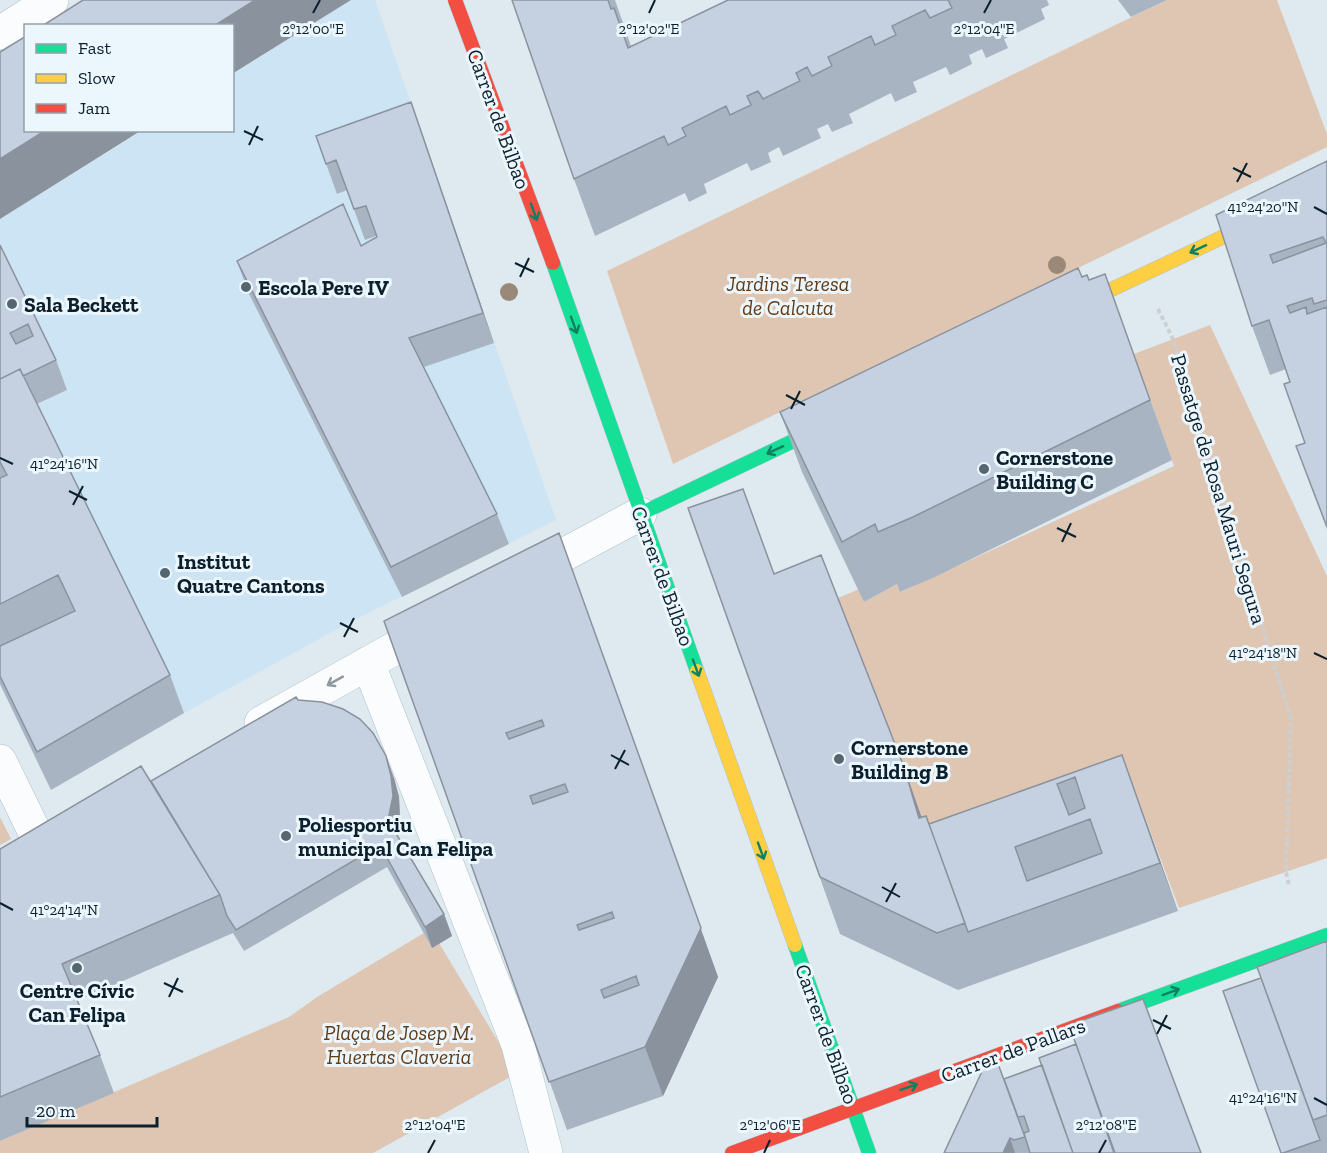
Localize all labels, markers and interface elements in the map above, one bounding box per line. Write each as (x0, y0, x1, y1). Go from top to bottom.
text: 2°12'00"E (282, 20, 344, 38)
text: 2°12'02"E (619, 20, 680, 38)
text: 2°12'04"E (954, 20, 1015, 38)
legend (24, 24, 234, 132)
text: Fast (78, 37, 111, 59)
street label: Carrer de Bilbao (462, 46, 536, 192)
text: Slow (78, 67, 115, 89)
text: Jam (78, 97, 110, 119)
text: 41°24'20"N (1228, 198, 1298, 216)
one-way arrow (529, 203, 540, 221)
one-way arrow (1190, 243, 1208, 255)
park label: Jardins Teresa de Calcuta (726, 271, 849, 320)
place label: Escola Pere IV (258, 275, 390, 300)
marker: Escola Pere IV (239, 280, 253, 294)
place label: Sala Beckett (24, 292, 139, 317)
marker: Sala Beckett (5, 297, 19, 311)
one-way arrow (570, 315, 581, 334)
street label: Passatge de Rosa Mauri Segura (1166, 351, 1272, 627)
one-way arrow (767, 444, 785, 456)
place label: Cornerstone Building C (996, 445, 1113, 494)
text: 41°24'16"N (30, 455, 98, 473)
marker: Cornerstone Building C (977, 462, 991, 476)
street label: Carrer de Bilbao (626, 503, 700, 649)
place label: Institut Quatre Cantons (177, 549, 325, 598)
marker: Institut Quatre Cantons (158, 566, 172, 580)
text: 41°24'18"N (1229, 644, 1297, 662)
one-way arrow (691, 658, 702, 676)
one-way arrow (327, 676, 344, 688)
place label: Cornerstone Building B (851, 735, 968, 784)
marker: Cornerstone Building B (832, 752, 846, 766)
place label: Poliesportiu municipal Can Felipa (298, 812, 494, 861)
marker: Poliesportiu municipal Can Felipa (279, 829, 293, 843)
one-way arrow (757, 841, 768, 860)
text: 41°24'14"N (30, 901, 98, 919)
marker: Centre Cívic Can Felipa (70, 961, 84, 975)
street label: Carrer de Bilbao (790, 961, 864, 1107)
place label: Centre Cívic Can Felipa (20, 978, 134, 1027)
one-way arrow (1161, 986, 1180, 997)
street label: Carrer de Pallars (937, 1012, 1089, 1088)
park label: Plaça de Josep M. Huertas Claveria (324, 1020, 474, 1069)
one-way arrow (899, 1081, 918, 1092)
text: 41°24'16"N (1229, 1089, 1297, 1107)
scale bar (27, 1090, 158, 1128)
text: 20 m (36, 1100, 76, 1122)
text: 2°12'04"E (405, 1116, 466, 1134)
text: 2°12'06"E (739, 1116, 801, 1134)
text: 2°12'08"E (1075, 1116, 1137, 1134)

